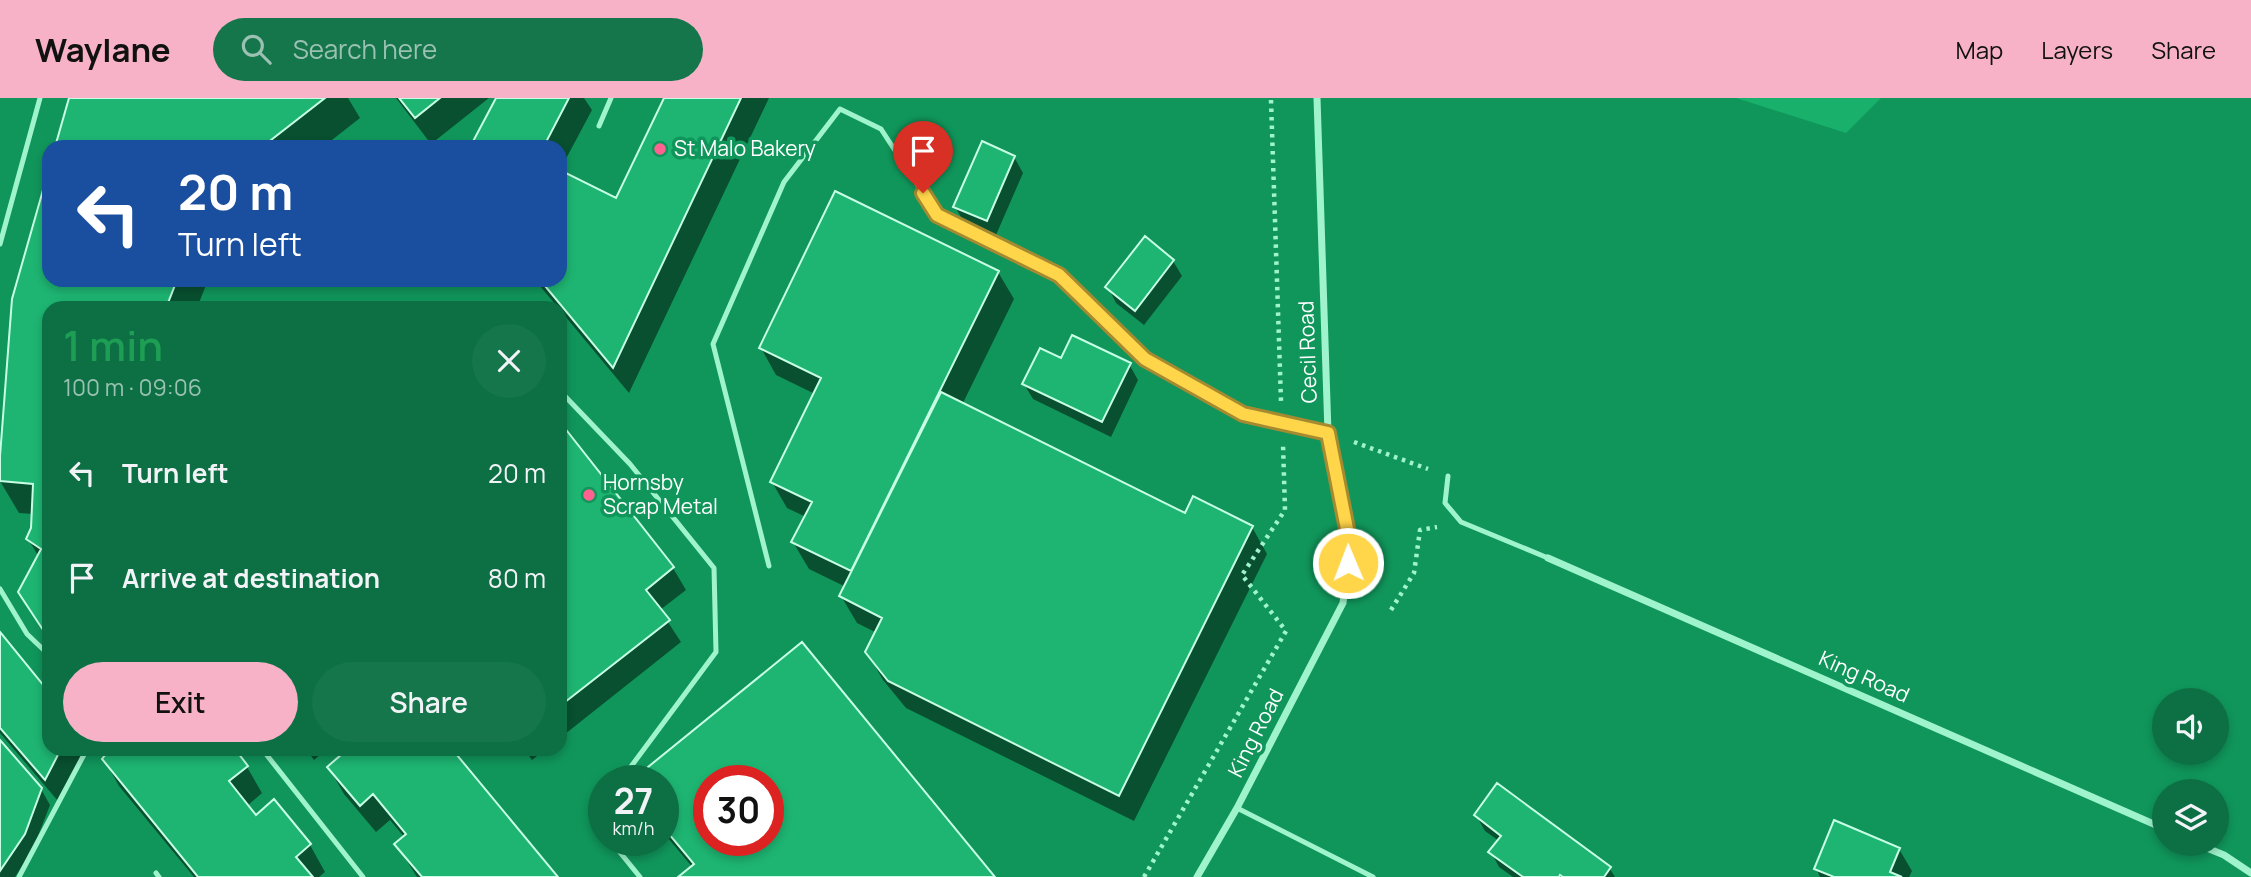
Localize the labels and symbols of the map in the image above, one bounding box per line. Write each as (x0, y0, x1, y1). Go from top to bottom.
pin (893, 121, 953, 193)
place label: St Malo Bakery (674, 134, 816, 162)
marker: St Malo Bakery (652, 141, 668, 157)
street label: Cecil Road (1291, 300, 1323, 404)
place label: Hornsby Scrap Metal (603, 468, 718, 520)
marker: Hornsby Scrap Metal (581, 487, 597, 503)
position arrow (1311, 526, 1385, 600)
street label: King Road (1815, 644, 1914, 708)
street label: King Road (1221, 683, 1289, 782)
speed limit sign: 30 (693, 765, 784, 856)

